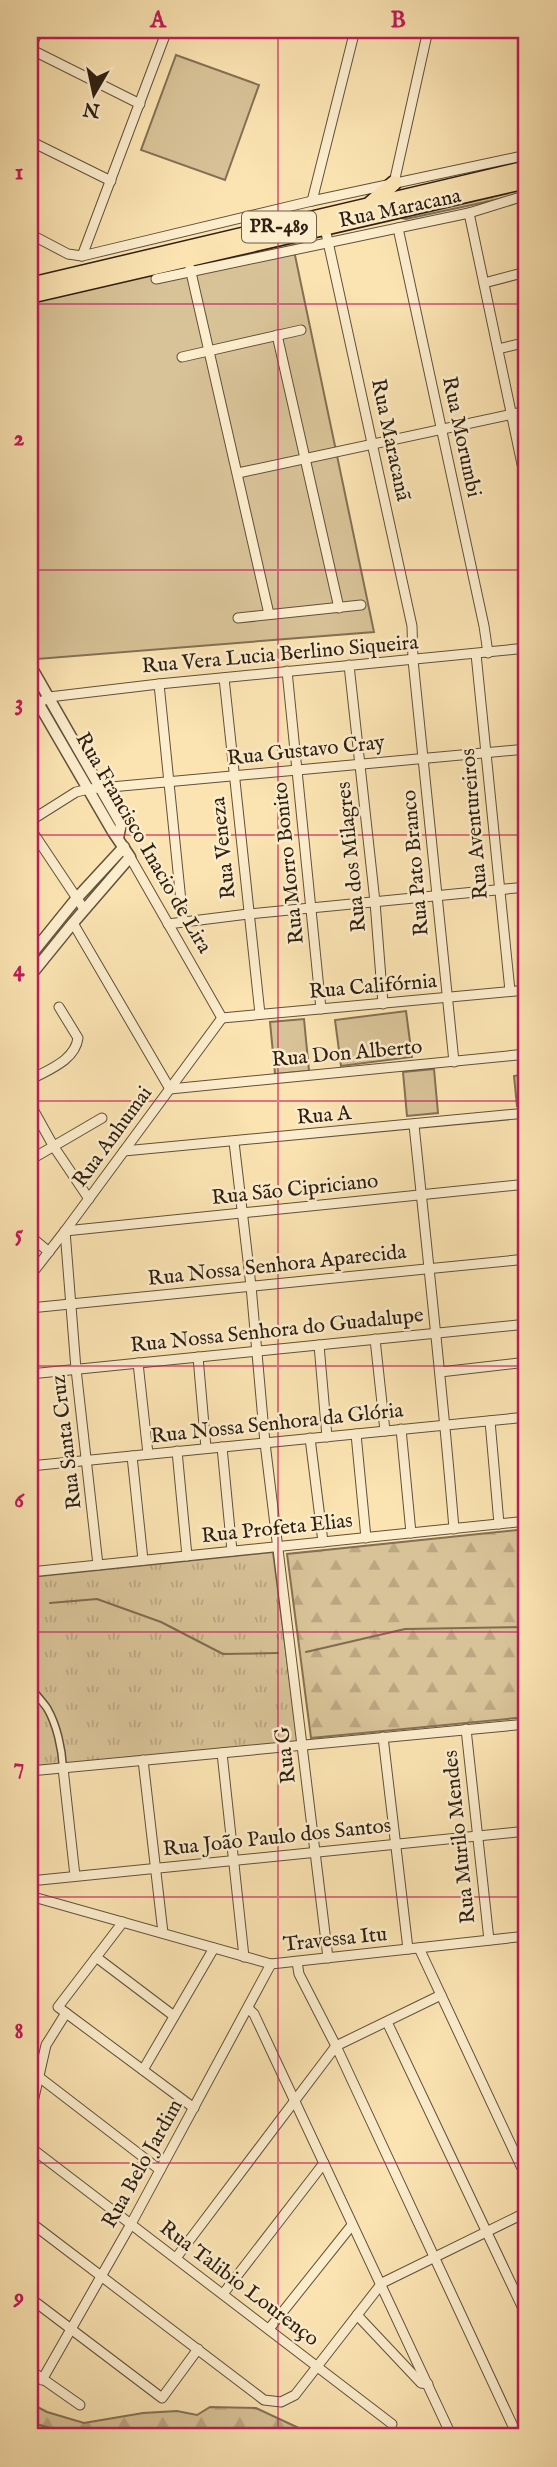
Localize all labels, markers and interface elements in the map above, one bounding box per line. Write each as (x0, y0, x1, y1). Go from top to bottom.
text: A (149, 6, 167, 35)
text: B (390, 6, 406, 35)
north arrow (60, 60, 130, 130)
text: N (81, 96, 103, 122)
text: 1 (15, 158, 23, 187)
street label: Rua Maracana (336, 183, 465, 235)
road number: PR-489 (242, 212, 316, 243)
street label: Rua Morumbi (435, 374, 487, 500)
street label: Rua Maracanã (364, 376, 416, 505)
text: 2 (14, 424, 25, 453)
street label: Rua Vera Lucia Berlino Siqueira (141, 629, 420, 681)
text: 3 (15, 689, 23, 718)
street label: Rua Francisco Inacio de Lira (69, 728, 218, 959)
street label: Rua Gustavo Cray (226, 729, 387, 773)
street label: Rua Aventureiros (455, 747, 495, 901)
street label: Rua dos Milagres (331, 780, 373, 934)
street label: Rua Morro Bonito (267, 781, 311, 945)
street label: Rua Pato Branco (396, 789, 436, 937)
street label: Rua Veneza (205, 795, 243, 900)
text: 4 (13, 955, 25, 984)
street label: Rua Califórnia (308, 968, 439, 1006)
street label: Rua Don Alberto (270, 1034, 424, 1074)
street label: Rua Anhumai (67, 1081, 159, 1193)
street label: Rua A (296, 1100, 353, 1132)
street label: Rua São Cipriciano (210, 1168, 380, 1212)
text: 5 (15, 1220, 24, 1249)
street label: Rua Nossa Senhora Aparecida (146, 1239, 409, 1293)
street label: Rua Nossa Senhora do Guadalupe (129, 1302, 425, 1360)
street label: Rua Santa Cruz (45, 1373, 89, 1511)
street label: Rua Nossa Senhora da Glória (149, 1397, 406, 1451)
text: 6 (14, 1486, 25, 1515)
street label: Rua Profeta Elias (200, 1508, 354, 1550)
street label: Rua G (269, 1725, 303, 1785)
street label: Rua Murilo Mendes (437, 1749, 483, 1925)
text: 7 (14, 1752, 24, 1781)
street label: Rua João Paulo dos Santos (161, 1813, 393, 1863)
street label: Travessa Itu (282, 1921, 388, 1959)
text: 8 (14, 2017, 24, 2046)
street label: Rua Belo Jardim (96, 2095, 190, 2233)
street label: Rua Talibio Lourenço (154, 2215, 324, 2353)
text: 9 (13, 2283, 24, 2312)

